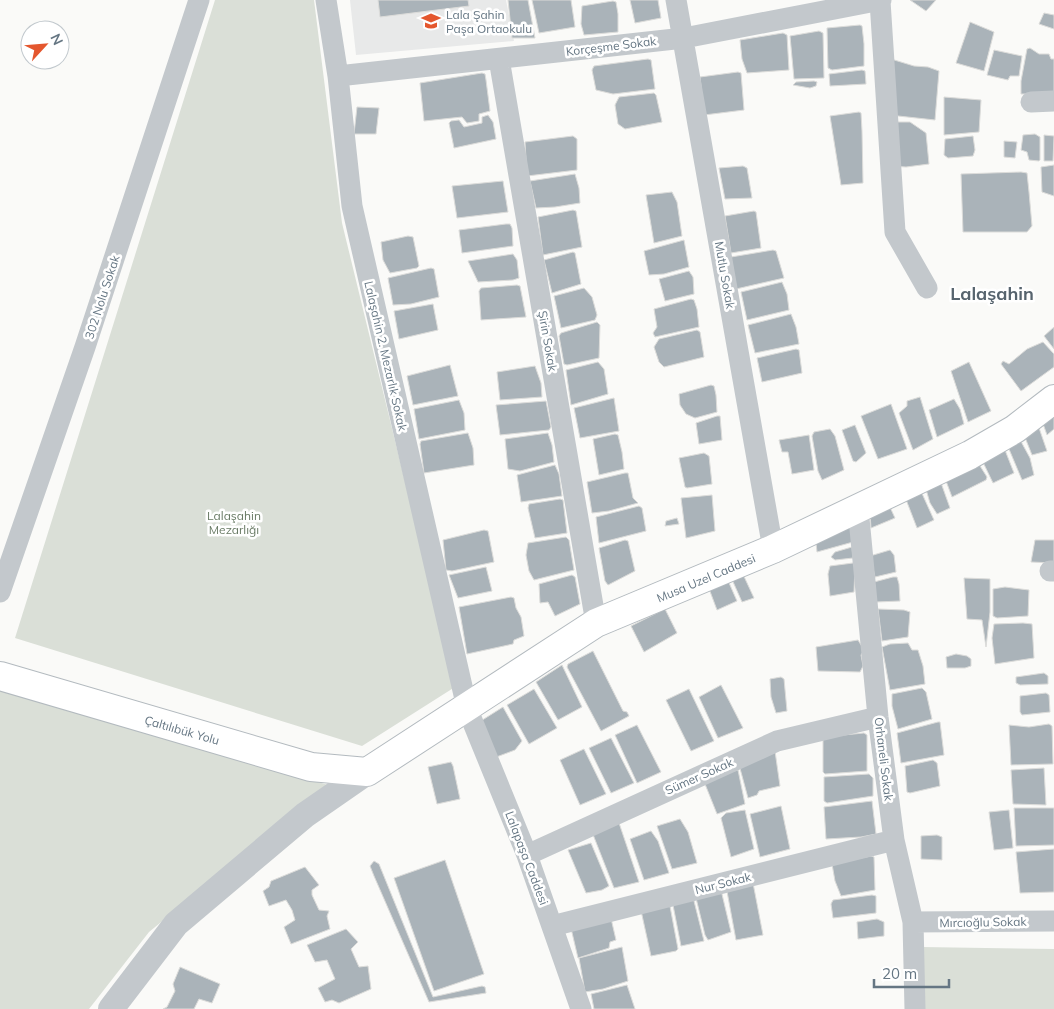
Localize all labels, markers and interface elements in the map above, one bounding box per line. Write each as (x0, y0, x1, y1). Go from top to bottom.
place label: Lala Şahin Paşa Ortaokulu (446, 7, 532, 36)
school or university icon: Lala Şahin Paşa Ortaokulu (420, 10, 442, 32)
north arrow (20, 20, 70, 70)
text: N (46, 31, 67, 48)
street label: Korçeşme Sokak (565, 33, 658, 59)
street label: Mutlu Sokak (712, 240, 738, 311)
street label: 302 Nolu Sokak (81, 252, 123, 341)
street label: Lalaşahin 2. Mezarlık Sokak (361, 280, 411, 433)
district label: Lalaşahin (950, 282, 1034, 305)
street label: Şirin Sokak (535, 309, 561, 373)
park label: Lalaşahin Mezarlığı (207, 508, 261, 537)
street label: Musa Uzel Caddesi (654, 550, 758, 606)
street label: Çaltılıbük Yolu (143, 712, 221, 748)
street label: Orhaneli Sokak (871, 716, 897, 802)
street label: Sümer Sokak (663, 754, 736, 798)
street label: Lalapaşa Caddesi (502, 809, 552, 907)
street label: Nur Sokak (693, 869, 753, 897)
street label: Mırcıoğlu Sokak (939, 914, 1027, 930)
scale bar (874, 956, 949, 988)
text: 20 m (882, 964, 917, 983)

